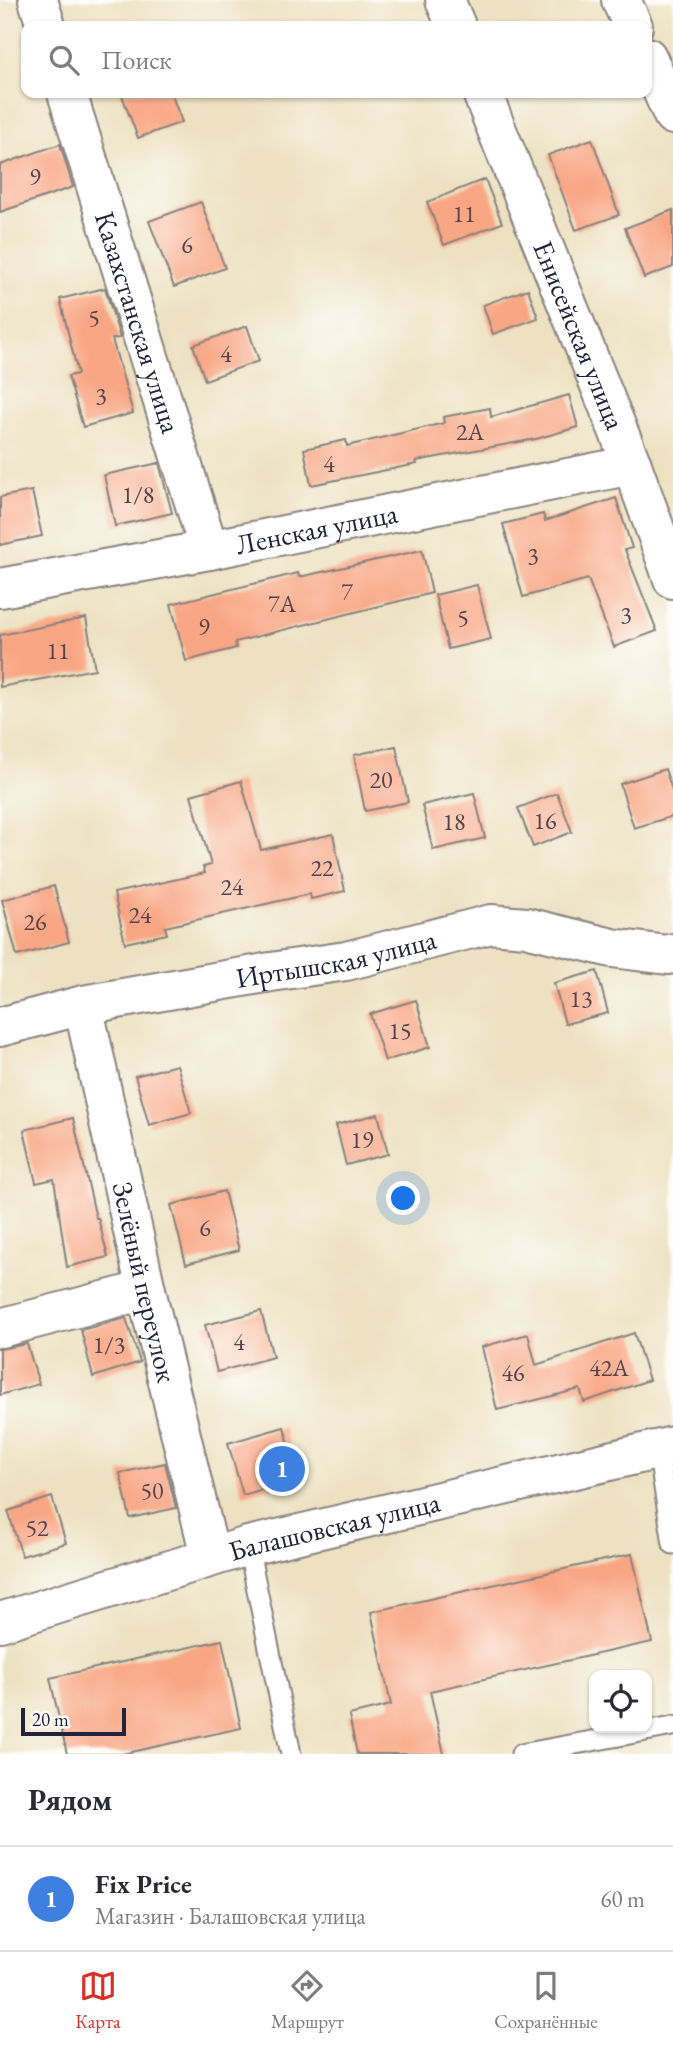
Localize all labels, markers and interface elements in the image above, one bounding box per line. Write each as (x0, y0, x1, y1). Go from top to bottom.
search box (21, 21, 652, 98)
icon: search (45, 41, 83, 79)
text: Поиск (101, 43, 172, 77)
house number: 9 (29, 161, 41, 192)
house number: 11 (452, 198, 476, 229)
street label: Казахстанская улица (87, 207, 190, 438)
house number: 6 (181, 229, 193, 260)
street label: Енисейская улица (525, 235, 634, 436)
house number: 5 (88, 302, 100, 333)
house number: 4 (220, 338, 232, 369)
house number: 3 (95, 380, 107, 411)
house number: 2А (456, 416, 484, 447)
house number: 4 (323, 448, 335, 479)
house number: 1/8 (122, 479, 154, 510)
street label: Ленская улица (232, 494, 401, 562)
house number: 3 (527, 540, 539, 571)
house number: 7 (341, 576, 353, 607)
house number: 7А (268, 588, 296, 619)
house number: 3 (620, 599, 632, 630)
house number: 5 (457, 602, 469, 633)
house number: 9 (198, 611, 210, 642)
house number: 11 (46, 635, 70, 666)
house number: 20 (369, 764, 393, 795)
house number: 16 (533, 805, 557, 836)
house number: 18 (442, 806, 466, 837)
house number: 22 (310, 852, 334, 883)
house number: 24 (220, 871, 244, 902)
house number: 24 (128, 899, 152, 930)
house number: 26 (23, 906, 47, 937)
street label: Иртышская улица (233, 921, 441, 996)
house number: 13 (569, 983, 593, 1014)
house number: 15 (388, 1015, 412, 1046)
house number: 19 (350, 1124, 374, 1155)
street label: Зелёный переулок (105, 1179, 186, 1386)
your location (386, 1181, 420, 1215)
house number: 6 (199, 1212, 211, 1243)
house number: 4 (233, 1326, 245, 1357)
house number: 1/3 (93, 1329, 125, 1360)
house number: 42А (589, 1352, 629, 1383)
house number: 46 (501, 1357, 525, 1388)
pin: 1 (259, 1443, 305, 1495)
house number: 50 (140, 1475, 164, 1506)
street label: Балашовская улица (224, 1483, 444, 1569)
house number: 52 (25, 1512, 49, 1543)
map controls (589, 1670, 652, 1733)
button: locate (589, 1670, 652, 1733)
scale bar (21, 1705, 126, 1737)
text: 20 m (32, 1707, 69, 1732)
text: Рядом (28, 1780, 112, 1819)
text: Fix Price (95, 1867, 192, 1901)
text: 1 (45, 1884, 57, 1914)
text: 60 m (600, 1884, 645, 1914)
text: Магазин · Балашовская улица (95, 1901, 366, 1931)
tab: Карта (75, 1967, 121, 2034)
tab: Маршрут (271, 1967, 344, 2034)
tab: Сохранённые (494, 1967, 598, 2034)

